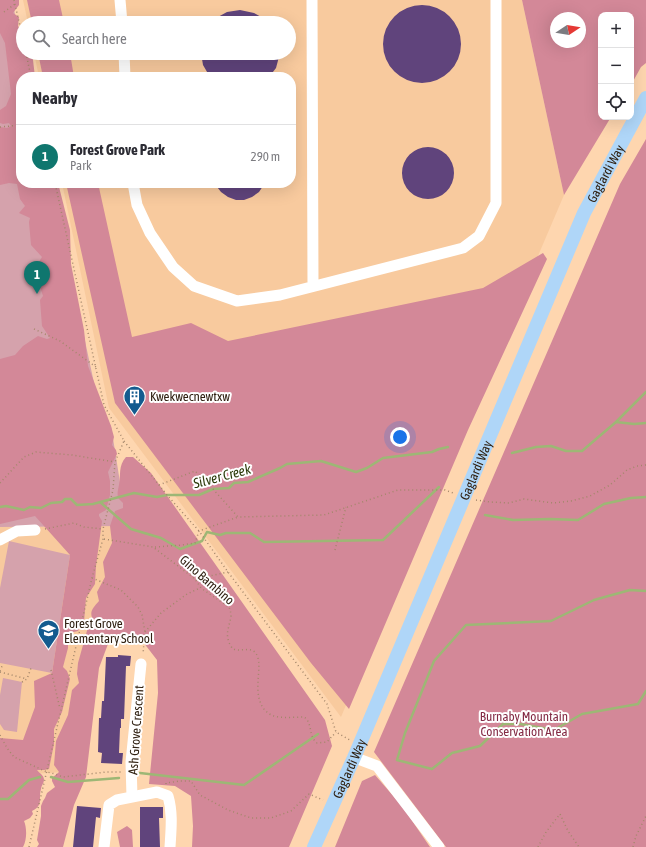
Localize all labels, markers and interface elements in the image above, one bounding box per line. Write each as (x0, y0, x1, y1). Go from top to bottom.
north arrow (550, 12, 586, 48)
map controls (598, 12, 634, 120)
button: + (598, 12, 634, 48)
search box (16, 16, 296, 60)
icon: search (30, 27, 52, 49)
text: Search here (62, 30, 127, 47)
button: − (598, 48, 634, 84)
button: locate (598, 84, 634, 120)
text: Nearby (32, 88, 78, 108)
text: Forest Grove Park (70, 141, 165, 158)
street label: Gaglardi Way (584, 142, 627, 205)
text: 1 (42, 149, 48, 164)
text: 290 m (251, 149, 280, 164)
text: Park (70, 158, 92, 173)
pin: 1 (24, 261, 50, 294)
building icon: Kwekwecnewtxw (122, 383, 148, 416)
place label: Kwekwecnewtxw (150, 389, 230, 404)
your location (390, 427, 410, 447)
street label: Gaglardi Way (456, 437, 495, 502)
water label: Silver Creek (190, 460, 254, 492)
street label: Gino Bambino (177, 552, 237, 608)
place label: Forest Grove Elementary School (64, 616, 154, 646)
school or university icon: Forest Grove Elementary School (35, 617, 61, 650)
street label: Ash Grove Crescent (125, 685, 147, 775)
park label: Burnaby Mountain Conservation Area (480, 709, 568, 739)
street label: Gaglardi Way (329, 736, 369, 800)

